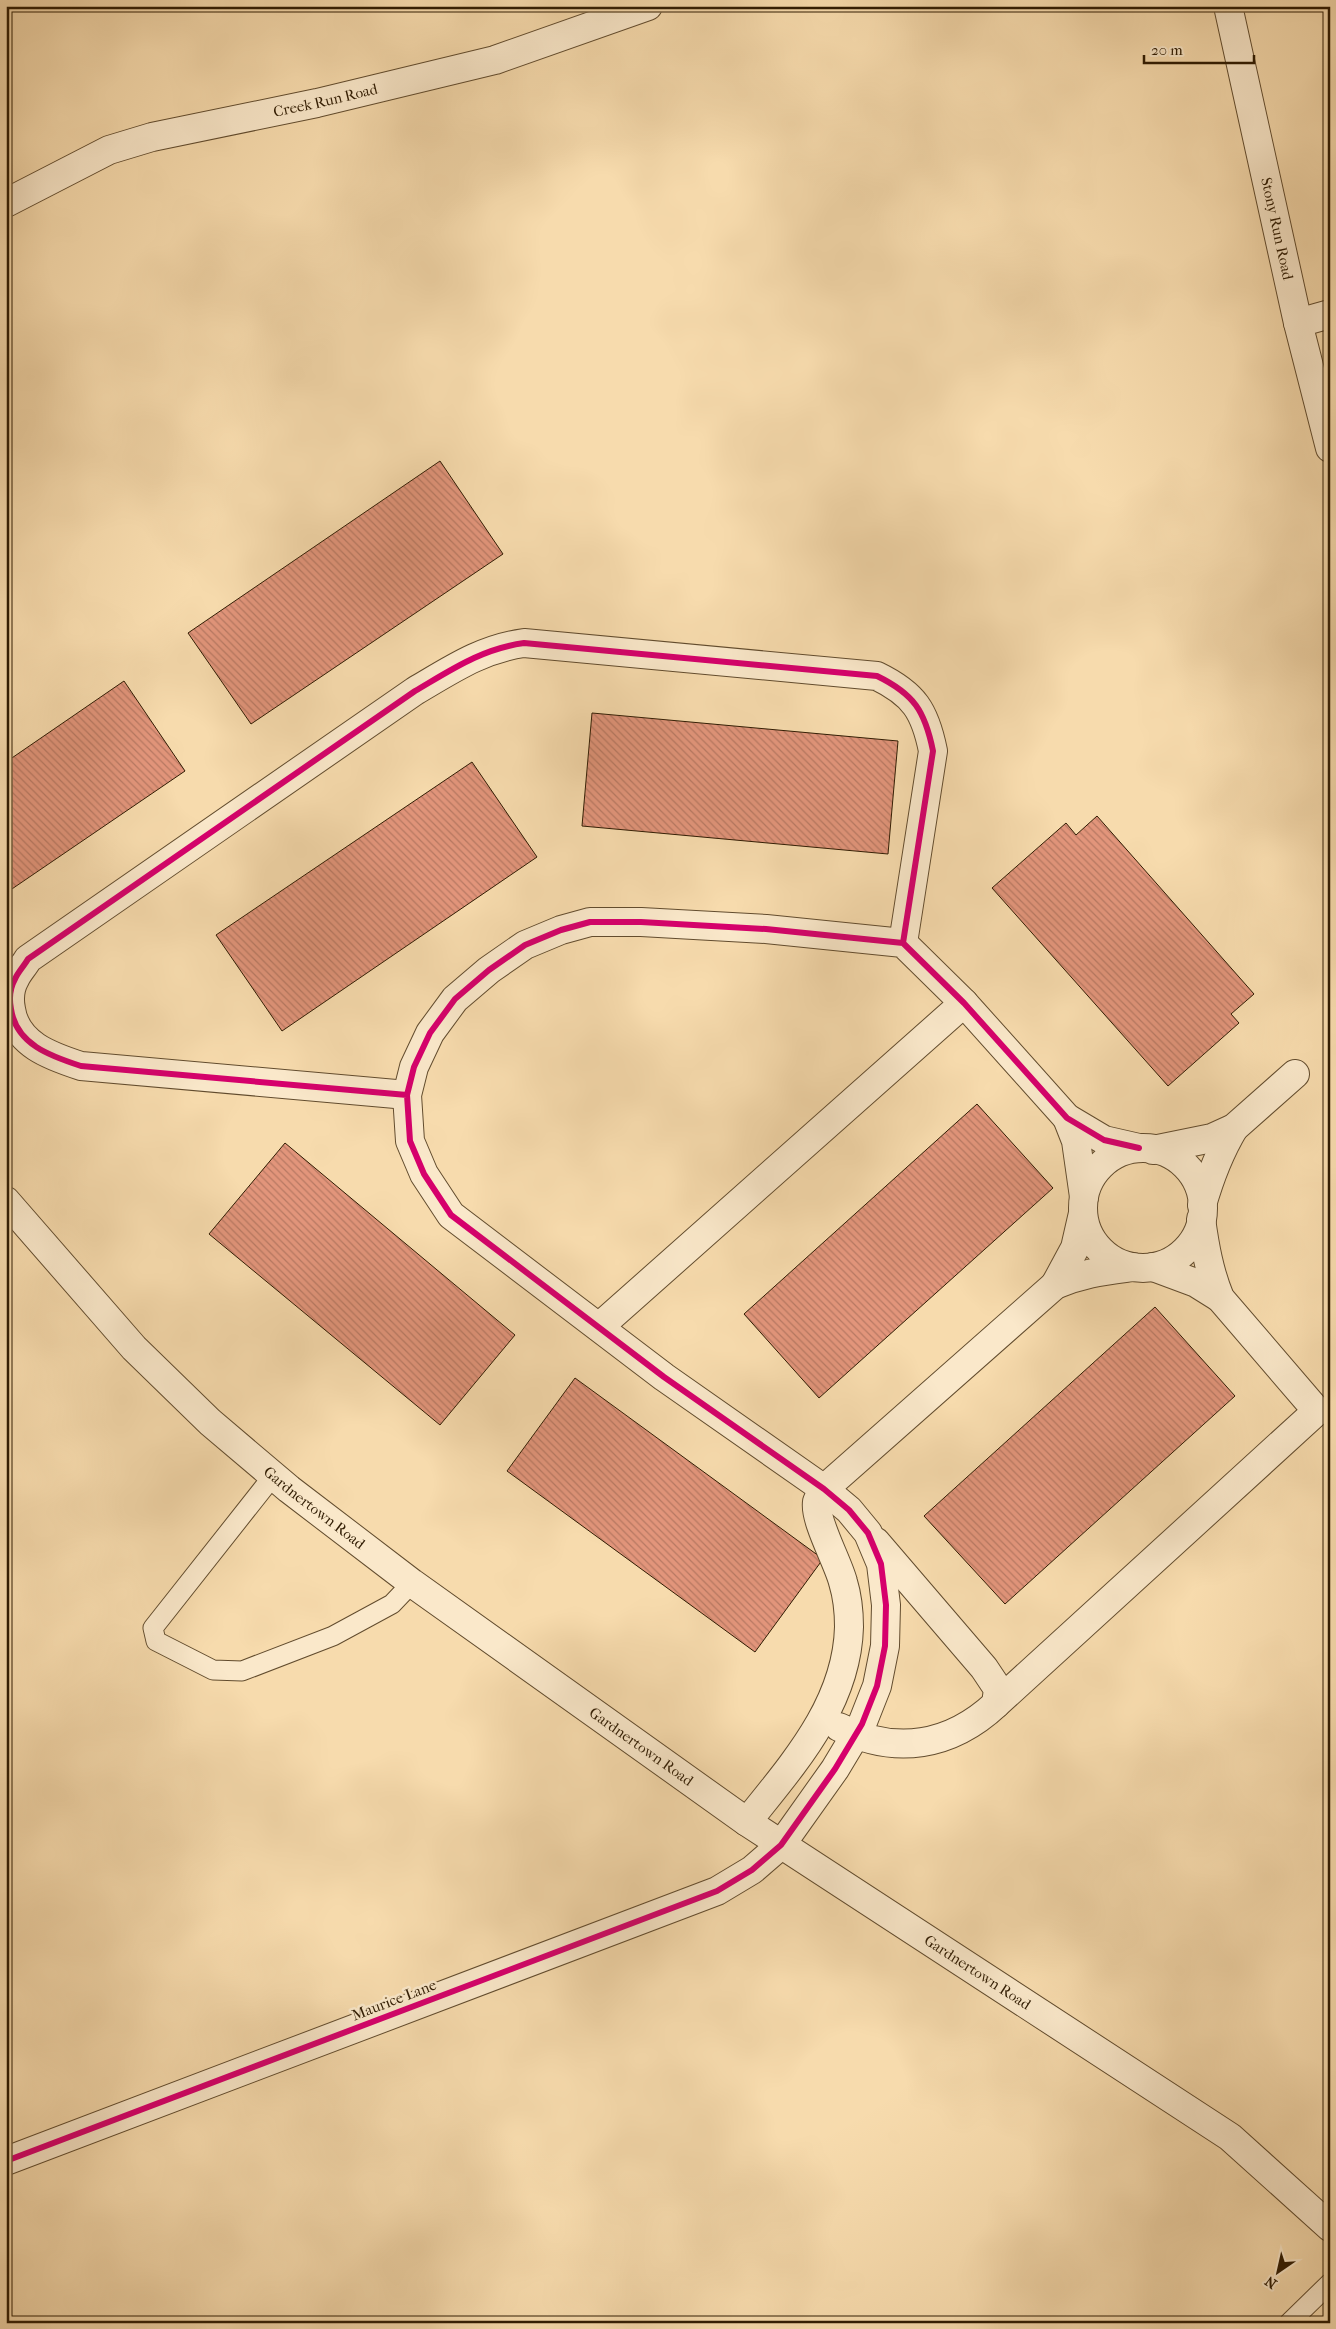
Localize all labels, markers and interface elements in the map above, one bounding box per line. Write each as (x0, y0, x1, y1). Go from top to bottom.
scale bar (1144, 32, 1254, 64)
text: 20 m (1151, 41, 1183, 59)
street label: Creek Run Road (272, 79, 380, 121)
street label: Stony Run Road (1257, 176, 1297, 282)
street label: Gardnertown Road (260, 1462, 369, 1553)
street label: Gardnertown Road (586, 1703, 697, 1790)
street label: Gardnertown Road (921, 1931, 1035, 2014)
street label: Maurice Lane (349, 1975, 439, 2024)
north arrow (1254, 2246, 1304, 2296)
text: N (1262, 2272, 1280, 2292)

